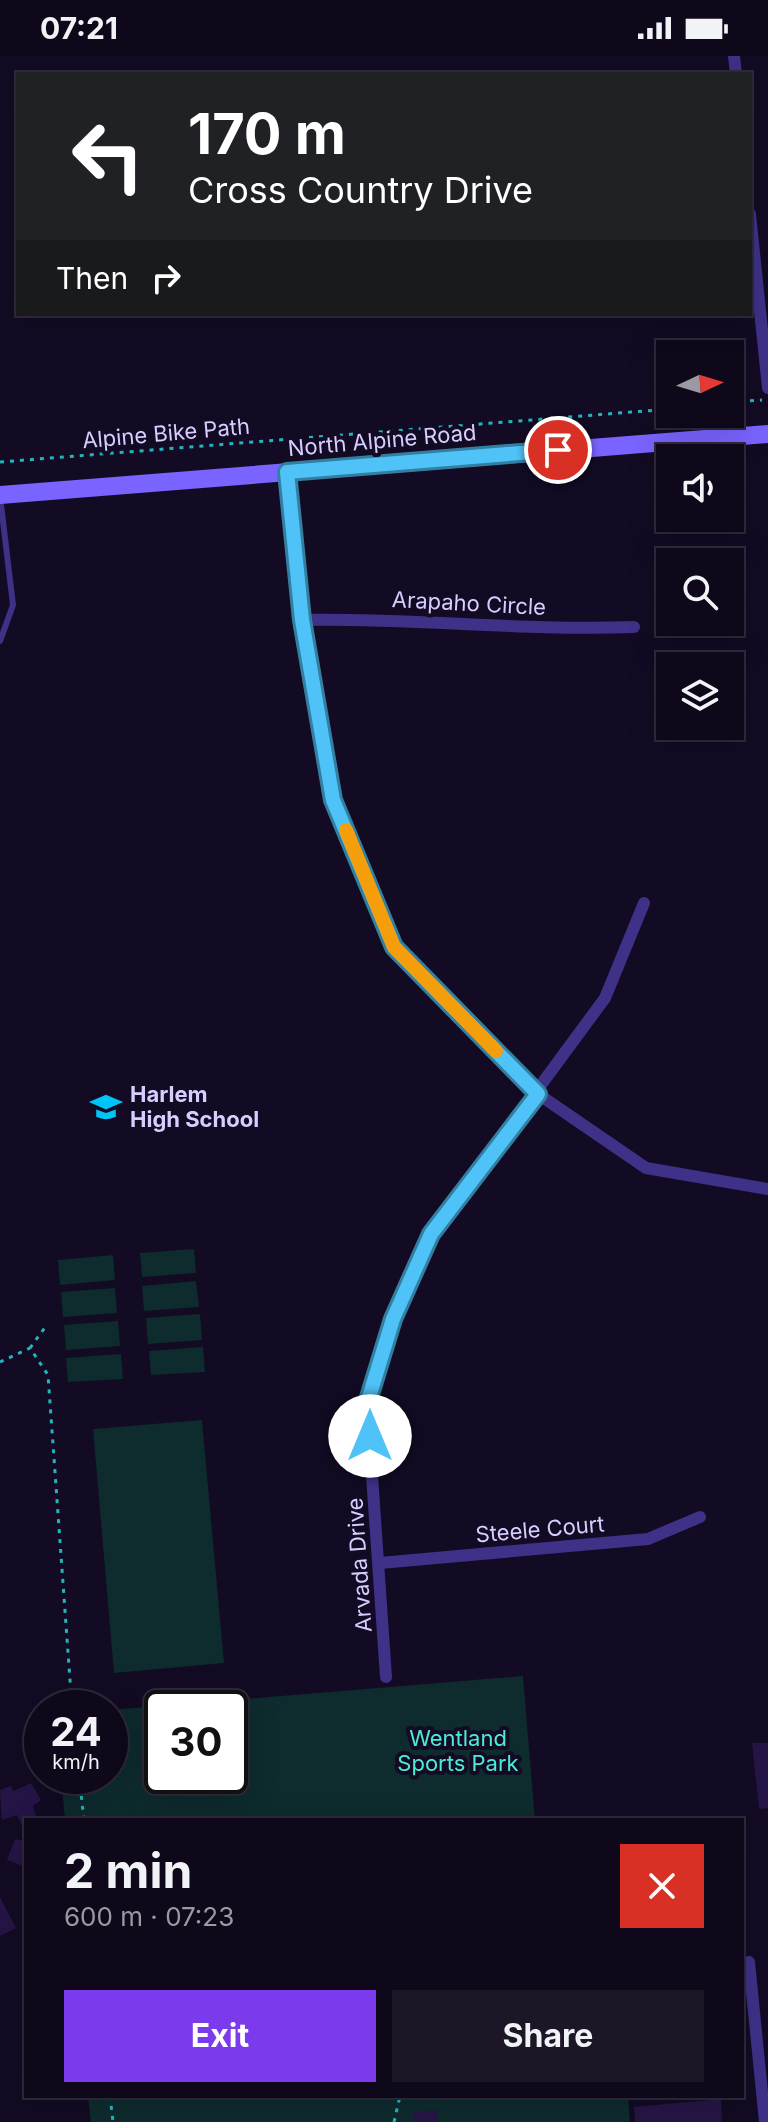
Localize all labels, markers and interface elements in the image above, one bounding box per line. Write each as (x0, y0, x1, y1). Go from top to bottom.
text: 07:21 (40, 10, 118, 46)
text: 170 m (188, 100, 346, 168)
icon: left (56, 104, 160, 208)
text: Cross Country Drive (188, 168, 533, 212)
icon: right (144, 256, 188, 300)
text: Then (56, 260, 128, 296)
north arrow (656, 340, 744, 428)
map controls (656, 340, 744, 740)
street label: Alpine Bike Path (81, 413, 251, 453)
pin (524, 416, 592, 484)
street label: North Alpine Road (287, 419, 477, 461)
icon: arrive (536, 428, 580, 472)
button: sound (656, 444, 744, 532)
button: search (656, 548, 744, 636)
street label: Arapaho Circle (391, 586, 547, 620)
button: layers (656, 652, 744, 740)
place label: Harlem High School (130, 1081, 259, 1132)
school or university icon: Harlem High School (89, 1090, 123, 1124)
position arrow (328, 1394, 412, 1478)
street label: Arvada Drive (341, 1497, 377, 1633)
street label: Steele Court (475, 1510, 605, 1548)
speed limit sign: 30 (144, 1690, 248, 1794)
text: 24 (50, 1707, 102, 1756)
park label: Wentland Sports Park (397, 1725, 519, 1776)
text: km/h (52, 1750, 100, 1774)
text: 2 min (64, 1841, 192, 1900)
button: close (620, 1844, 704, 1928)
text: 600 m · 07:23 (64, 1901, 234, 1932)
button: Exit (64, 1990, 376, 2082)
button: Share (392, 1990, 704, 2082)

